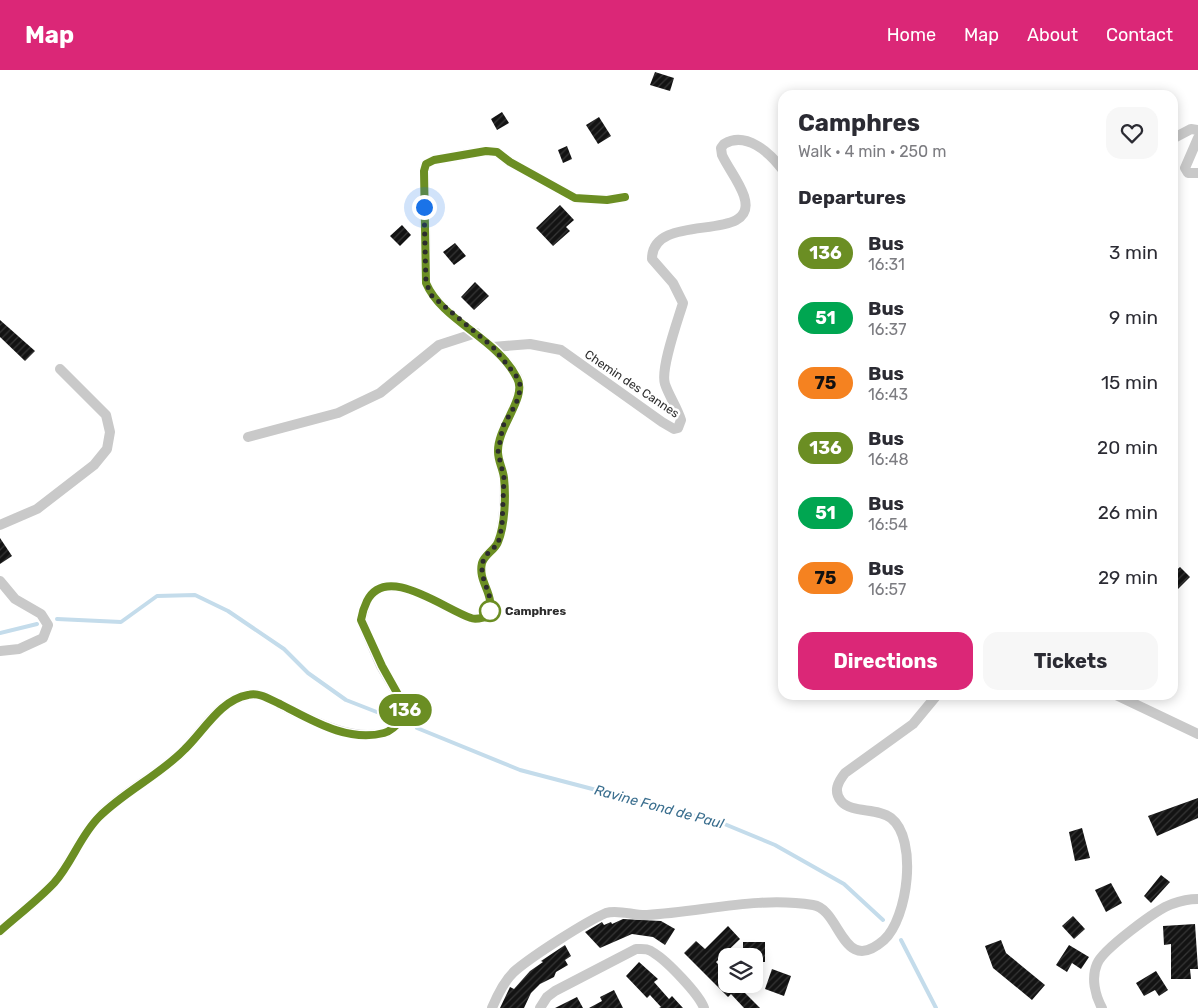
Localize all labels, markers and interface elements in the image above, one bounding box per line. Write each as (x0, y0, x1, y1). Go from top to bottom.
text: Map (25, 21, 74, 49)
text: Home (887, 24, 936, 46)
text: Map (964, 24, 999, 46)
text: About (1027, 24, 1078, 46)
text: Contact (1106, 24, 1173, 46)
button: heart (1106, 107, 1158, 159)
text: Camphres (798, 109, 920, 137)
text: Walk · 4 min · 250 m (798, 142, 946, 161)
text: Departures (798, 186, 906, 209)
your location (412, 195, 437, 220)
text: Bus (868, 232, 904, 255)
text: 3 min (1109, 241, 1158, 264)
text: 136 (809, 242, 842, 264)
text: 16:31 (868, 255, 905, 274)
text: Bus (868, 297, 904, 320)
text: 9 min (1109, 306, 1158, 329)
text: 51 (815, 307, 836, 329)
text: 16:37 (868, 320, 906, 339)
street label: Chemin des Cannes (582, 347, 682, 421)
text: Bus (868, 362, 904, 385)
text: 15 min (1101, 371, 1158, 394)
text: 75 (815, 372, 836, 394)
text: 16:43 (868, 385, 908, 404)
text: Bus (868, 427, 904, 450)
text: 20 min (1097, 436, 1158, 459)
text: 136 (809, 437, 842, 459)
text: 16:48 (868, 450, 909, 469)
text: Bus (868, 492, 904, 515)
text: 26 min (1098, 501, 1158, 524)
text: 51 (815, 502, 836, 524)
text: 16:54 (868, 515, 908, 534)
text: Bus (868, 557, 904, 580)
text: 29 min (1098, 566, 1158, 589)
text: 75 (815, 567, 836, 589)
text: 16:57 (868, 580, 906, 599)
marker: Camphres (479, 600, 501, 622)
place label: Camphres (505, 604, 566, 618)
button: Directions (798, 632, 973, 690)
button: Tickets (983, 632, 1158, 690)
line badge: 136 (376, 694, 434, 726)
text: 136 (389, 699, 421, 721)
water label: Ravine Fond de Paul (592, 782, 726, 833)
map controls (718, 948, 763, 993)
button: layers (718, 948, 763, 993)

